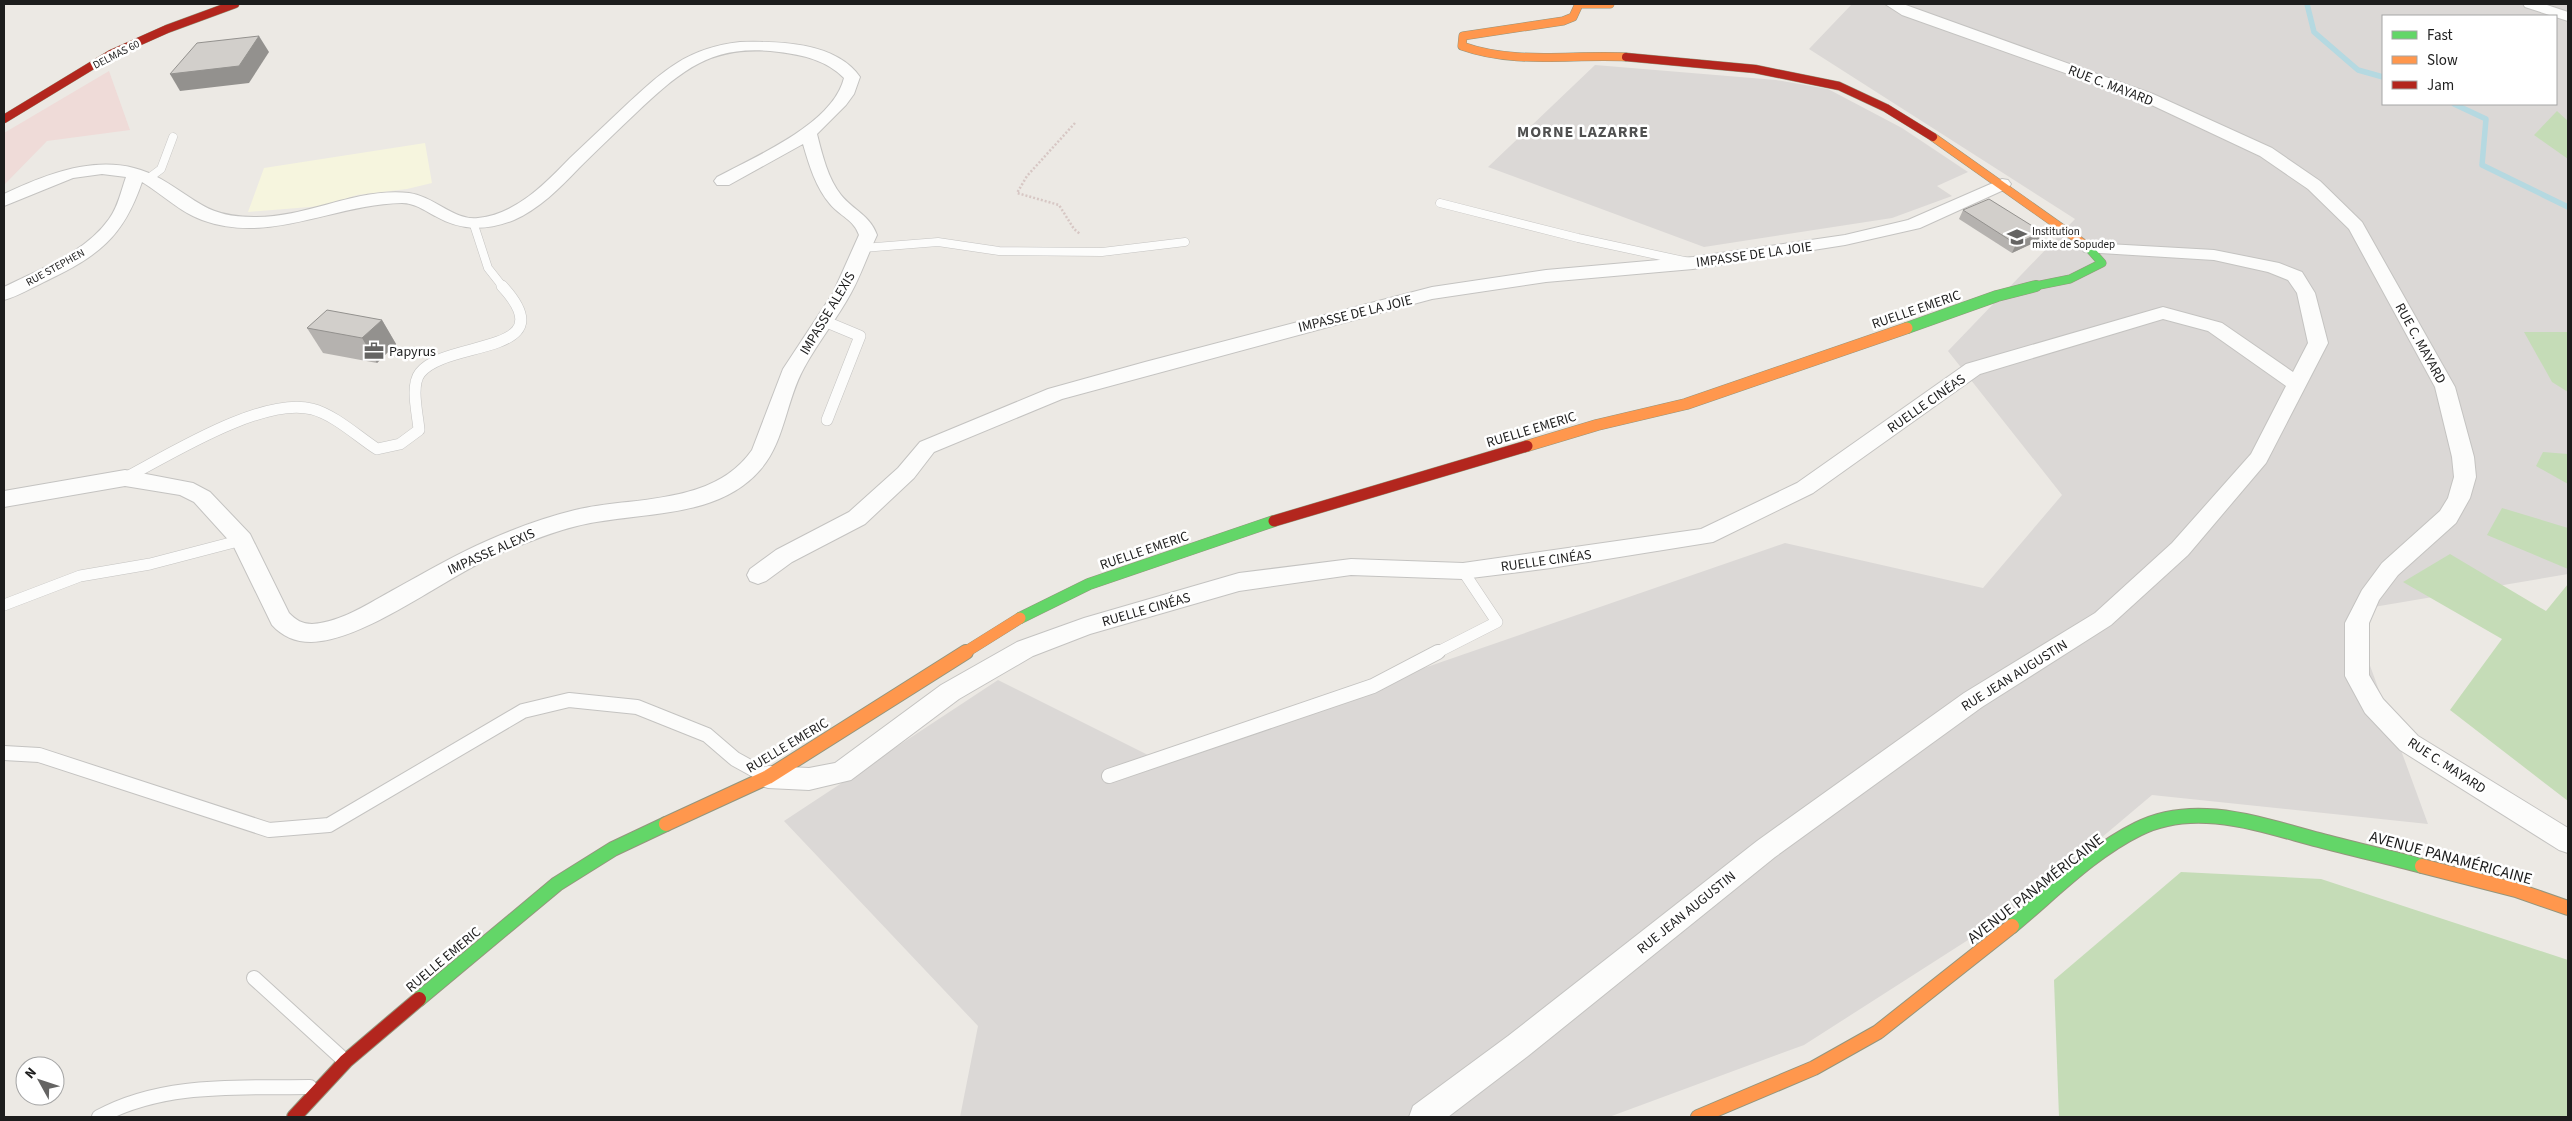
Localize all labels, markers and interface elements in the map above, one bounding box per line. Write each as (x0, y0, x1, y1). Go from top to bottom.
legend (2382, 15, 2557, 105)
text: Fast (2427, 25, 2453, 46)
street label: DELMAS 60 (90, 36, 142, 73)
text: Slow (2427, 50, 2458, 71)
street label: RUE C. MAYARD (2065, 61, 2156, 111)
text: Jam (2427, 75, 2454, 96)
district label: MORNE LAZARRE (1517, 121, 1649, 143)
place label: Institution mixte de Sopudep (2032, 224, 2115, 252)
school or university icon: Institution mixte de Sopudep (2006, 226, 2028, 248)
street label: IMPASSE DE LA JOIE (1695, 237, 1813, 273)
street label: RUE STEPHEN (23, 245, 87, 290)
street label: IMPASSE ALEXIS (795, 268, 861, 359)
street label: RUELLE EMERIC (1869, 285, 1963, 334)
street label: IMPASSE DE LA JOIE (1296, 290, 1414, 338)
street label: RUE C. MAYARD (2390, 299, 2451, 388)
office icon: Papyrus (363, 340, 385, 362)
place label: Papyrus (389, 342, 436, 362)
street label: RUELLE CINÉAS (1883, 369, 1970, 438)
street label: RUELLE EMERIC (1484, 407, 1579, 453)
street label: IMPASSE ALEXIS (444, 524, 538, 580)
street label: RUELLE EMERIC (1097, 526, 1191, 575)
street label: RUELLE CINÉAS (1500, 545, 1593, 577)
street label: RUELLE CINÉAS (1100, 588, 1193, 632)
street label: RUE JEAN AUGUSTIN (1957, 635, 2072, 717)
street label: RUELLE EMERIC (743, 713, 832, 778)
street label: RUE C. MAYARD (2403, 733, 2490, 799)
street label: AVENUE PANAMÉRICAINE (2367, 826, 2535, 890)
street label: AVENUE PANAMÉRICAINE (1963, 829, 2108, 949)
street label: RUE JEAN AUGUSTIN (1633, 867, 1740, 959)
street label: RUELLE EMERIC (402, 922, 486, 997)
north arrow (15, 1056, 65, 1106)
text: N (20, 1063, 41, 1083)

